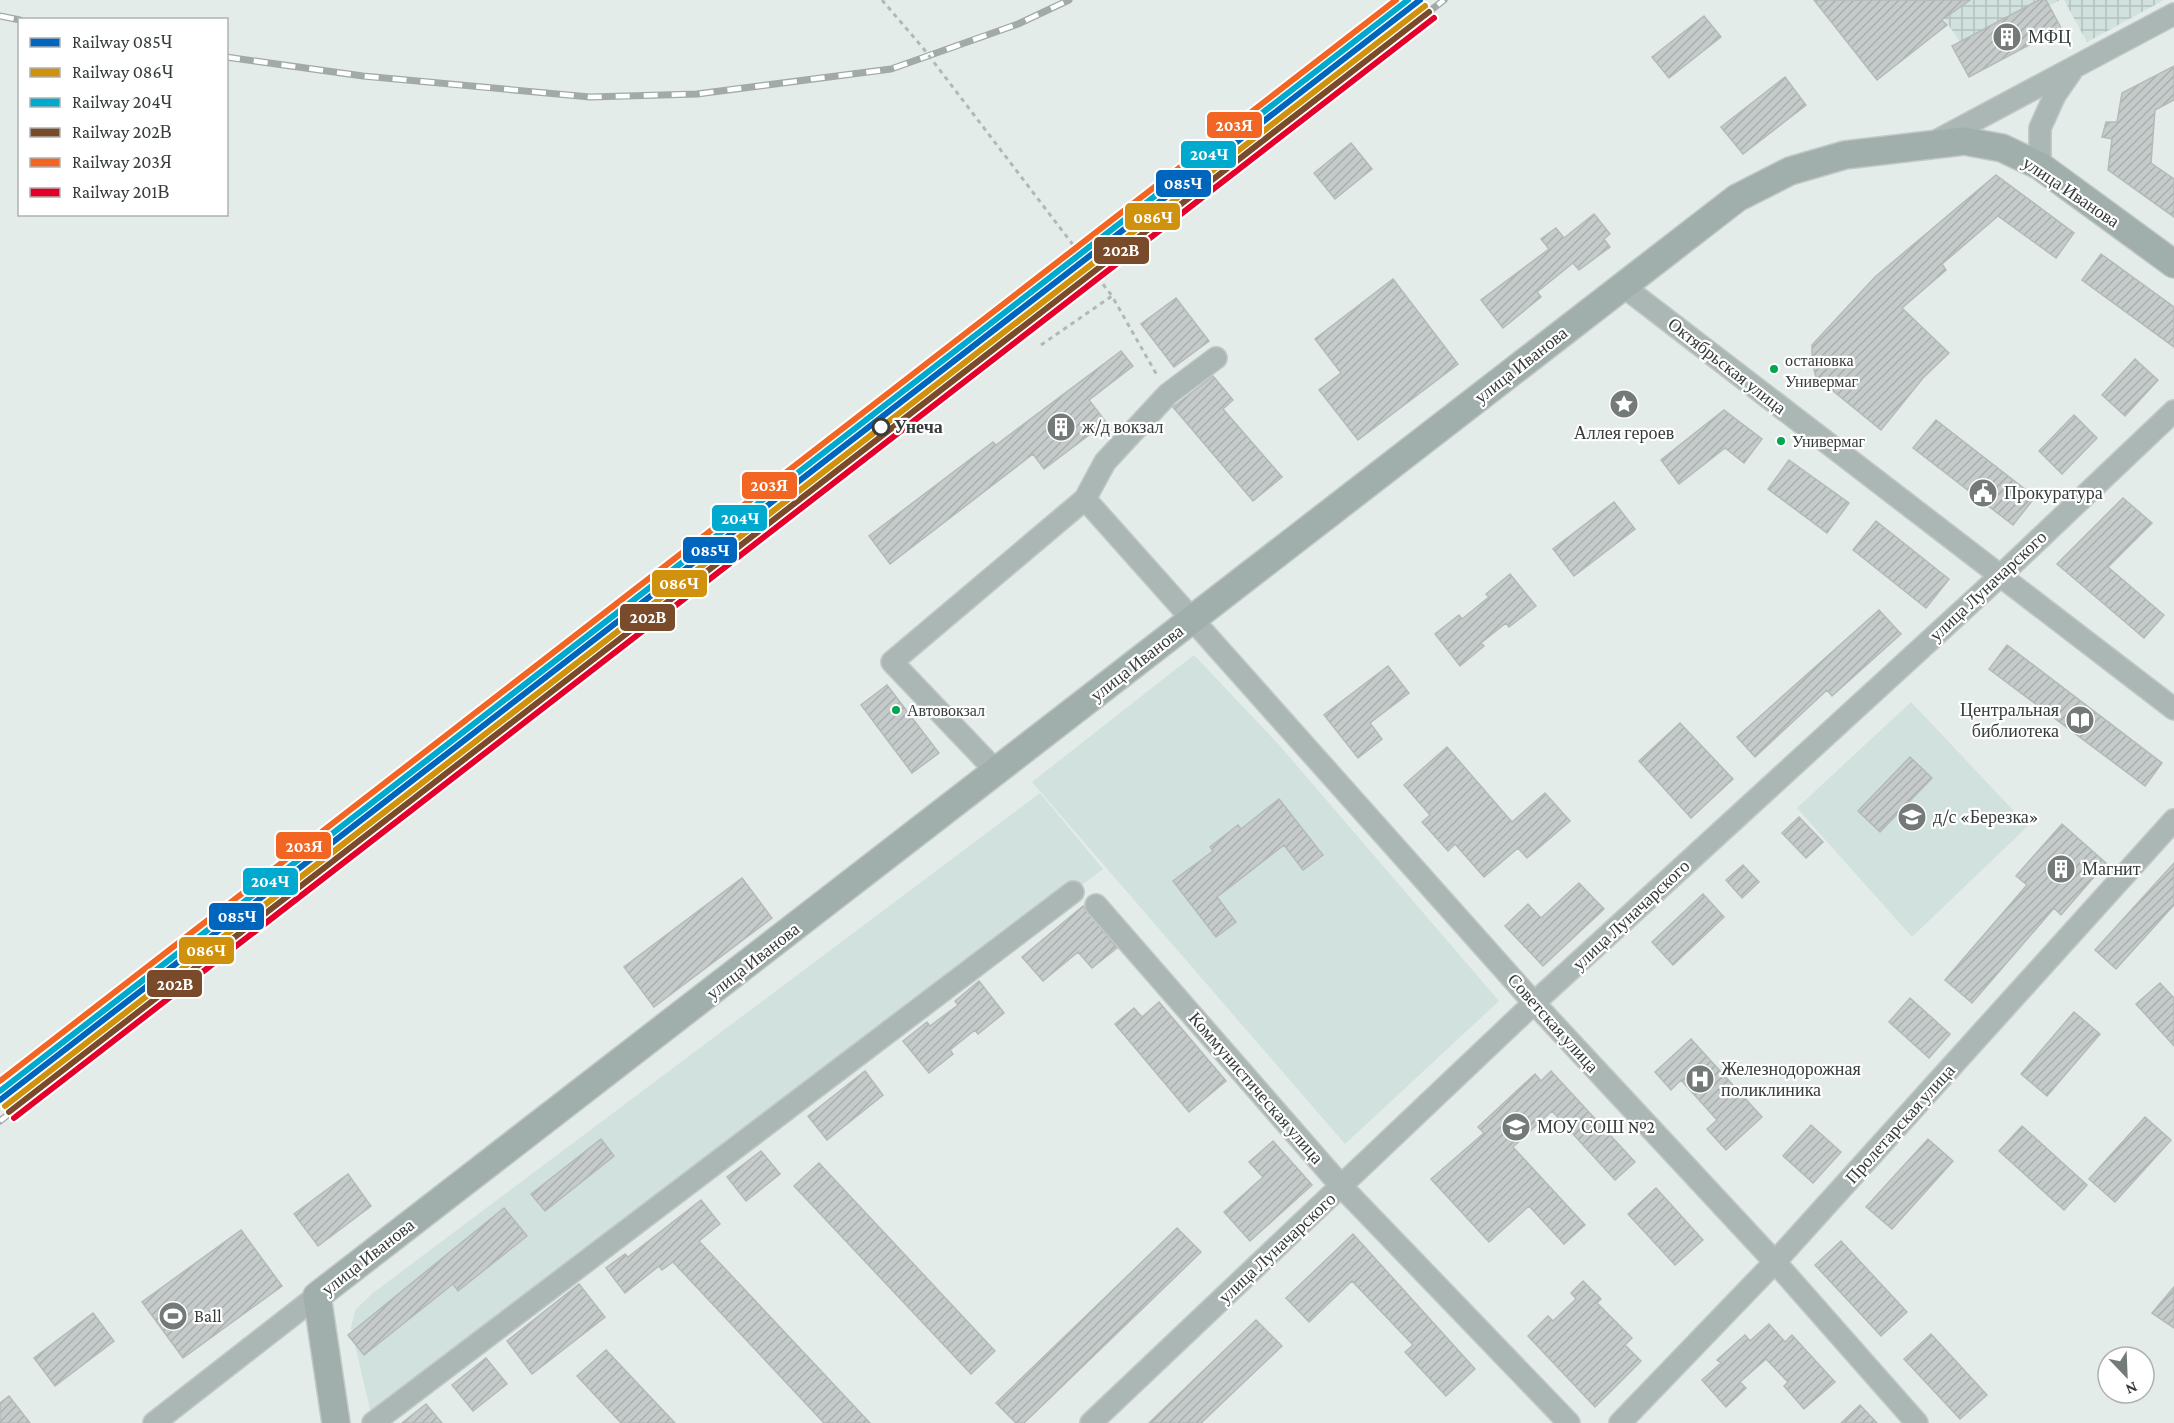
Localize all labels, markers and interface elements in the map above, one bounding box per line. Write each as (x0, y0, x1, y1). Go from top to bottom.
legend (18, 18, 228, 216)
building icon: МФЦ (1991, 21, 2023, 53)
place label: МФЦ (2028, 27, 2071, 47)
text: Railway 085Ч (72, 32, 173, 52)
text: Railway 086Ч (72, 62, 174, 82)
text: Railway 204Ч (72, 92, 173, 112)
line badge: 203Я (1206, 111, 1263, 139)
text: 203Я (1215, 117, 1253, 134)
text: Railway 202В (72, 122, 172, 142)
line badge: 204Ч (1180, 140, 1237, 169)
text: 204Ч (1190, 146, 1228, 163)
text: Railway 203Я (72, 152, 172, 172)
street label: улица Иванова (2019, 152, 2123, 232)
line badge: 085Ч (1155, 169, 1212, 198)
text: 085Ч (1164, 175, 1203, 192)
text: Railway 201В (72, 182, 169, 202)
line badge: 086Ч (1124, 202, 1181, 231)
text: 086Ч (1133, 209, 1173, 226)
line badge: 202В (1093, 236, 1150, 265)
text: 202В (1103, 242, 1140, 259)
street label: Октябрьская улица (1664, 314, 1790, 418)
street label: улица Иванова (1471, 323, 1571, 407)
place label: остановка Универмаг (1785, 352, 1858, 391)
marker: остановка Универмаг (1768, 363, 1780, 375)
place icon: Аллея героев (1608, 388, 1640, 420)
building icon: ж/д вокзал (1045, 411, 1077, 443)
place label: Унеча (894, 417, 943, 437)
place label: ж/д вокзал (1081, 417, 1164, 437)
marker: Унеча (872, 418, 890, 436)
place label: Аллея героев (1574, 423, 1674, 443)
place label: Универмаг (1792, 433, 1865, 451)
marker: Универмаг (1775, 435, 1787, 447)
line badge: 203Я (741, 471, 798, 500)
text: 203Я (750, 477, 788, 494)
public building icon: Прокуратура (1967, 477, 1999, 509)
place label: Прокуратура (2004, 483, 2103, 503)
line badge: 204Ч (711, 504, 768, 532)
text: 204Ч (721, 510, 759, 527)
street label: улица Луначарского (1925, 527, 2051, 645)
line badge: 085Ч (682, 536, 738, 564)
text: 085Ч (691, 542, 730, 559)
line badge: 086Ч (651, 569, 708, 598)
text: 086Ч (659, 575, 699, 592)
line badge: 202В (619, 603, 676, 632)
text: 202В (630, 609, 667, 626)
street label: улица Иванова (1087, 621, 1187, 705)
place label: Центральная библиотека (1960, 700, 2059, 741)
place label: Автовокзал (907, 702, 985, 719)
marker: Автовокзал (890, 704, 902, 716)
library icon: Центральная библиотека (2064, 704, 2096, 736)
school or university icon: д/с «Березка» (1896, 801, 1928, 833)
place label: д/с «Березка» (1933, 807, 2039, 827)
line badge: 203Я (275, 831, 332, 860)
text: 203Я (285, 838, 323, 855)
building icon: Магнит (2045, 853, 2077, 885)
street label: улица Луначарского (1568, 856, 1694, 974)
place label: Магнит (2082, 859, 2141, 879)
line badge: 204Ч (242, 867, 299, 896)
text: 204Ч (251, 873, 289, 890)
line badge: 085Ч (208, 902, 265, 931)
text: 085Ч (218, 908, 257, 925)
street label: улица Иванова (703, 919, 803, 1003)
line badge: 086Ч (178, 936, 235, 965)
text: 086Ч (186, 942, 226, 959)
line badge: 202В (146, 969, 203, 998)
street label: Советская улица (1503, 969, 1603, 1077)
text: 202В (157, 976, 194, 993)
street label: Коммунистическая улица (1185, 1008, 1327, 1168)
place label: Железнодорожная поликлиника (1721, 1059, 1861, 1100)
street label: Пролетарская улица (1841, 1060, 1959, 1188)
hospital icon: Железнодорожная поликлиника (1684, 1063, 1716, 1095)
school or university icon: МОУ СОШ №2 (1500, 1111, 1532, 1143)
place label: МОУ СОШ №2 (1537, 1117, 1655, 1137)
street label: улица Луначарского (1214, 1189, 1340, 1307)
street label: улица Иванова (318, 1215, 418, 1299)
sports icon: Ball (157, 1300, 189, 1332)
place label: Ball (194, 1306, 222, 1326)
north arrow (2096, 1345, 2156, 1405)
text: N (2123, 1378, 2140, 1398)

